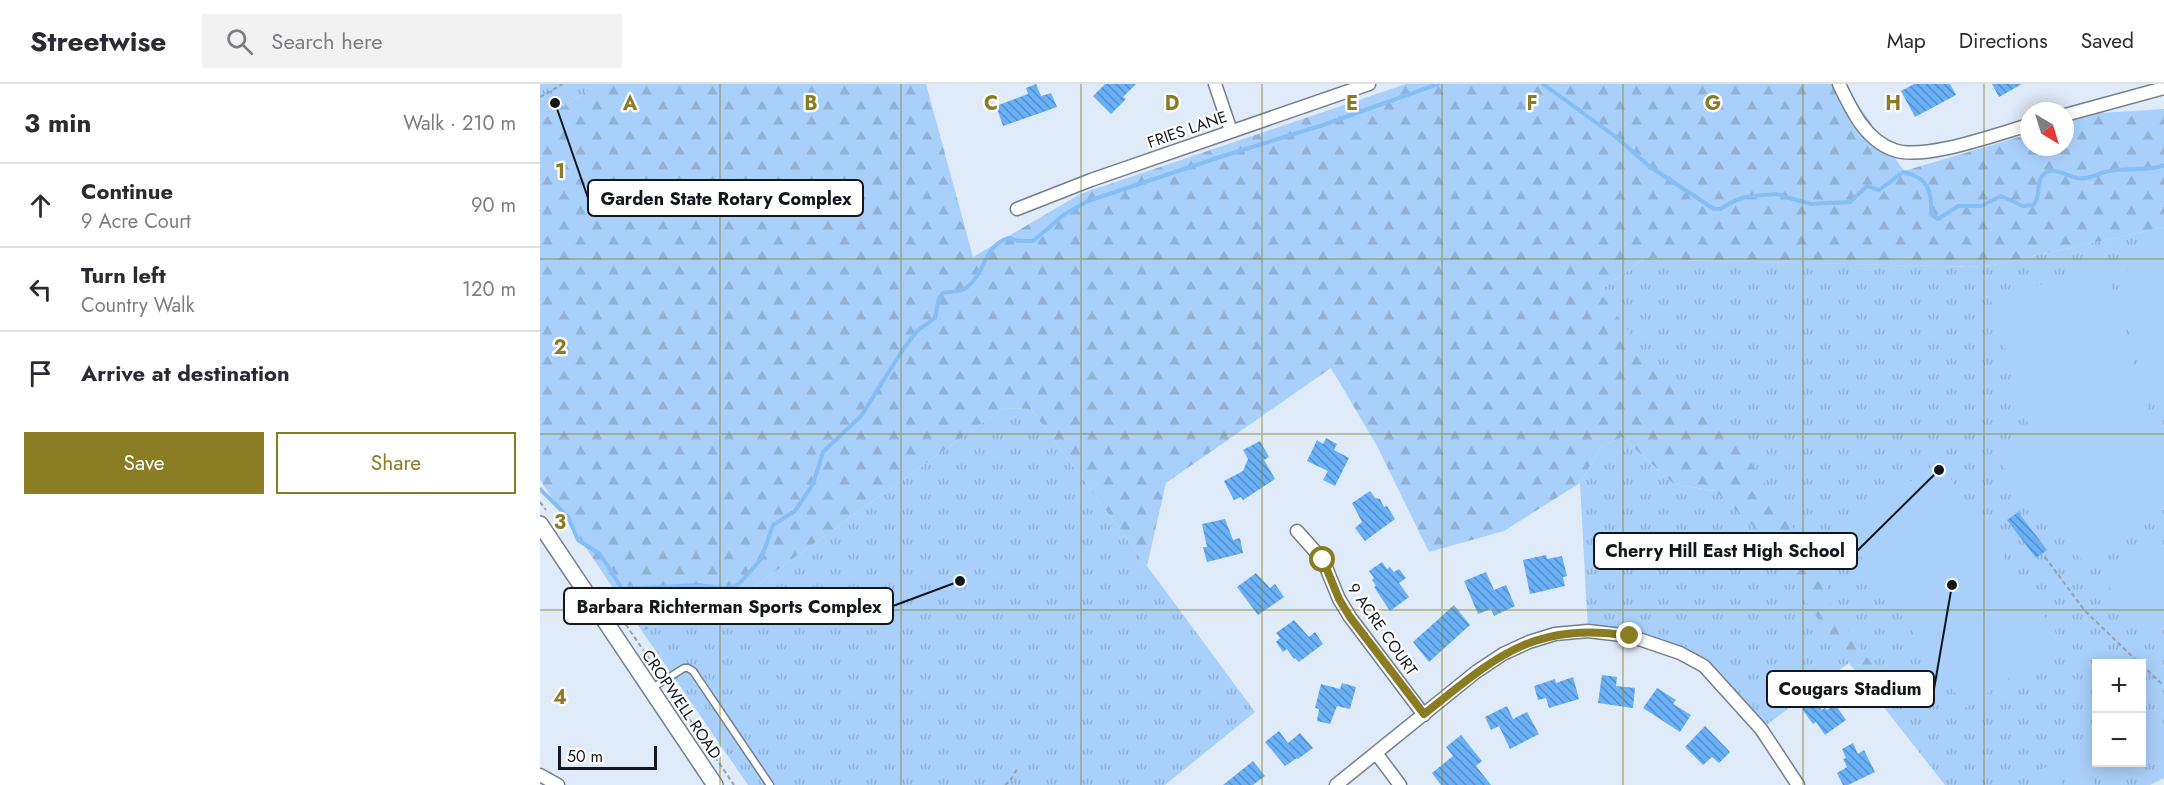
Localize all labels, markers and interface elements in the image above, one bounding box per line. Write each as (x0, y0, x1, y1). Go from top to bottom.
search box (202, 14, 622, 68)
text: Streetwise (30, 21, 166, 62)
icon: search (223, 25, 256, 58)
text: Search here (271, 25, 383, 57)
text: Map (1887, 26, 1926, 56)
text: Directions (1959, 26, 2048, 56)
text: Saved (2081, 26, 2134, 56)
text: A (622, 89, 638, 118)
text: B (804, 89, 818, 118)
text: C (984, 89, 998, 118)
text: D (1165, 89, 1179, 118)
text: E (1346, 89, 1358, 118)
text: F (1526, 89, 1538, 118)
text: G (1705, 89, 1721, 118)
text: H (1885, 89, 1901, 118)
north arrow (2020, 102, 2074, 156)
text: 3 min (24, 104, 91, 142)
street label: FRIES LANE (1144, 105, 1230, 154)
text: Walk · 210 m (403, 109, 516, 138)
text: 1 (555, 157, 565, 186)
text: Continue (81, 175, 173, 207)
callout: Garden State Rotary Complex (588, 180, 863, 216)
text: Garden State Rotary Complex (600, 186, 852, 212)
icon: ahead (24, 189, 57, 222)
text: 90 m (471, 191, 516, 220)
text: 9 Acre Court (81, 207, 191, 236)
text: Turn left (81, 259, 166, 291)
icon: left (24, 273, 57, 306)
text: 120 m (462, 275, 516, 304)
text: Country Walk (81, 291, 195, 320)
text: 2 (553, 333, 567, 362)
icon: arrive (24, 357, 57, 390)
text: Arrive at destination (81, 357, 290, 389)
button: Save (24, 432, 264, 494)
button: Share (276, 432, 516, 494)
text: 3 (554, 508, 566, 537)
callout: Cherry Hill East High School (1594, 533, 1857, 569)
text: Cherry Hill East High School (1605, 538, 1845, 564)
route start (1309, 546, 1335, 572)
street label: 9 ACRE COURT (1342, 579, 1423, 680)
callout: Barbara Richterman Sports Complex (564, 588, 893, 624)
text: Barbara Richterman Sports Complex (576, 594, 882, 620)
route end (1616, 622, 1642, 648)
street label: CROPWELL ROAD (636, 645, 727, 764)
map controls (2092, 659, 2146, 767)
button: + (2092, 659, 2146, 713)
callout: Cougars Stadium (1767, 671, 1934, 707)
text: Cougars Stadium (1778, 676, 1922, 702)
text: 4 (553, 683, 567, 712)
button: − (2092, 713, 2146, 767)
scale bar (558, 743, 657, 770)
text: 50 m (567, 745, 603, 768)

